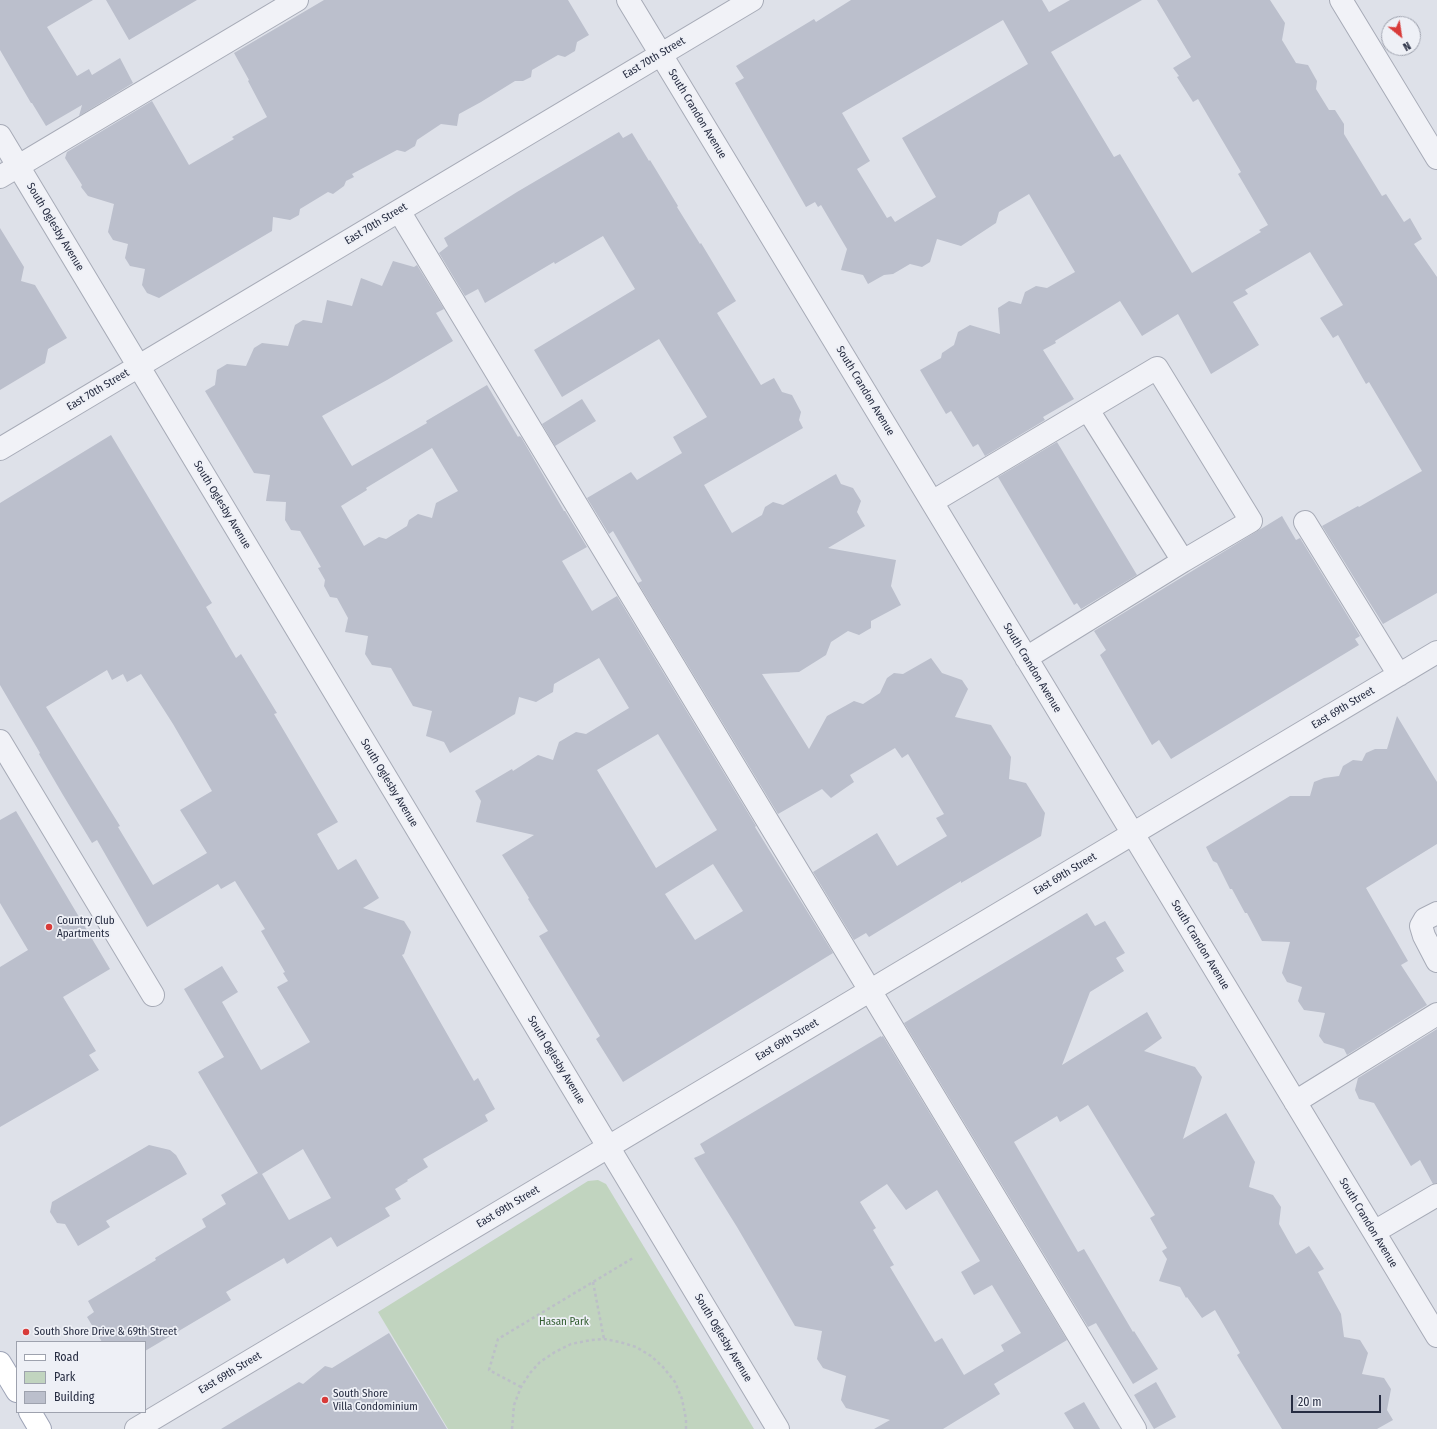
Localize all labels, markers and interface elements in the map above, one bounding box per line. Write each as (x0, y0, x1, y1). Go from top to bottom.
north arrow (1381, 16, 1421, 56)
street label: East 70th Street (620, 34, 688, 82)
text: N (1401, 39, 1413, 53)
street label: South Crandon Avenue (665, 67, 729, 161)
street label: South Oglesby Avenue (23, 181, 87, 273)
street label: East 70th Street (342, 200, 410, 248)
street label: South Crandon Avenue (833, 344, 897, 438)
street label: East 70th Street (64, 366, 132, 414)
street label: South Oglesby Avenue (190, 459, 254, 551)
street label: South Crandon Avenue (1000, 621, 1064, 715)
street label: East 69th Street (1309, 684, 1377, 732)
street label: South Oglesby Avenue (357, 737, 421, 829)
street label: East 69th Street (1031, 850, 1099, 898)
street label: South Crandon Avenue (1168, 898, 1232, 992)
place label: Country Club Apartments (57, 914, 115, 940)
marker: Country Club Apartments (44, 922, 54, 932)
street label: South Oglesby Avenue (524, 1014, 588, 1106)
street label: East 69th Street (753, 1016, 821, 1064)
street label: South Crandon Avenue (1336, 1176, 1400, 1270)
street label: East 69th Street (474, 1183, 542, 1231)
street label: South Oglesby Avenue (691, 1292, 755, 1384)
park label: Hasan Park (539, 1315, 589, 1329)
place label: South Shore Drive & 69th Street (34, 1325, 177, 1339)
marker: South Shore Drive & 69th Street (21, 1327, 31, 1337)
legend (16, 1341, 146, 1413)
street label: East 69th Street (196, 1349, 264, 1397)
text: Road (54, 1350, 79, 1364)
text: Park (54, 1370, 75, 1384)
place label: South Shore Villa Condominium (333, 1387, 418, 1413)
scale bar (1293, 1387, 1383, 1413)
text: Building (54, 1390, 94, 1404)
marker: South Shore Villa Condominium (320, 1395, 330, 1405)
text: 20 m (1298, 1395, 1322, 1409)

